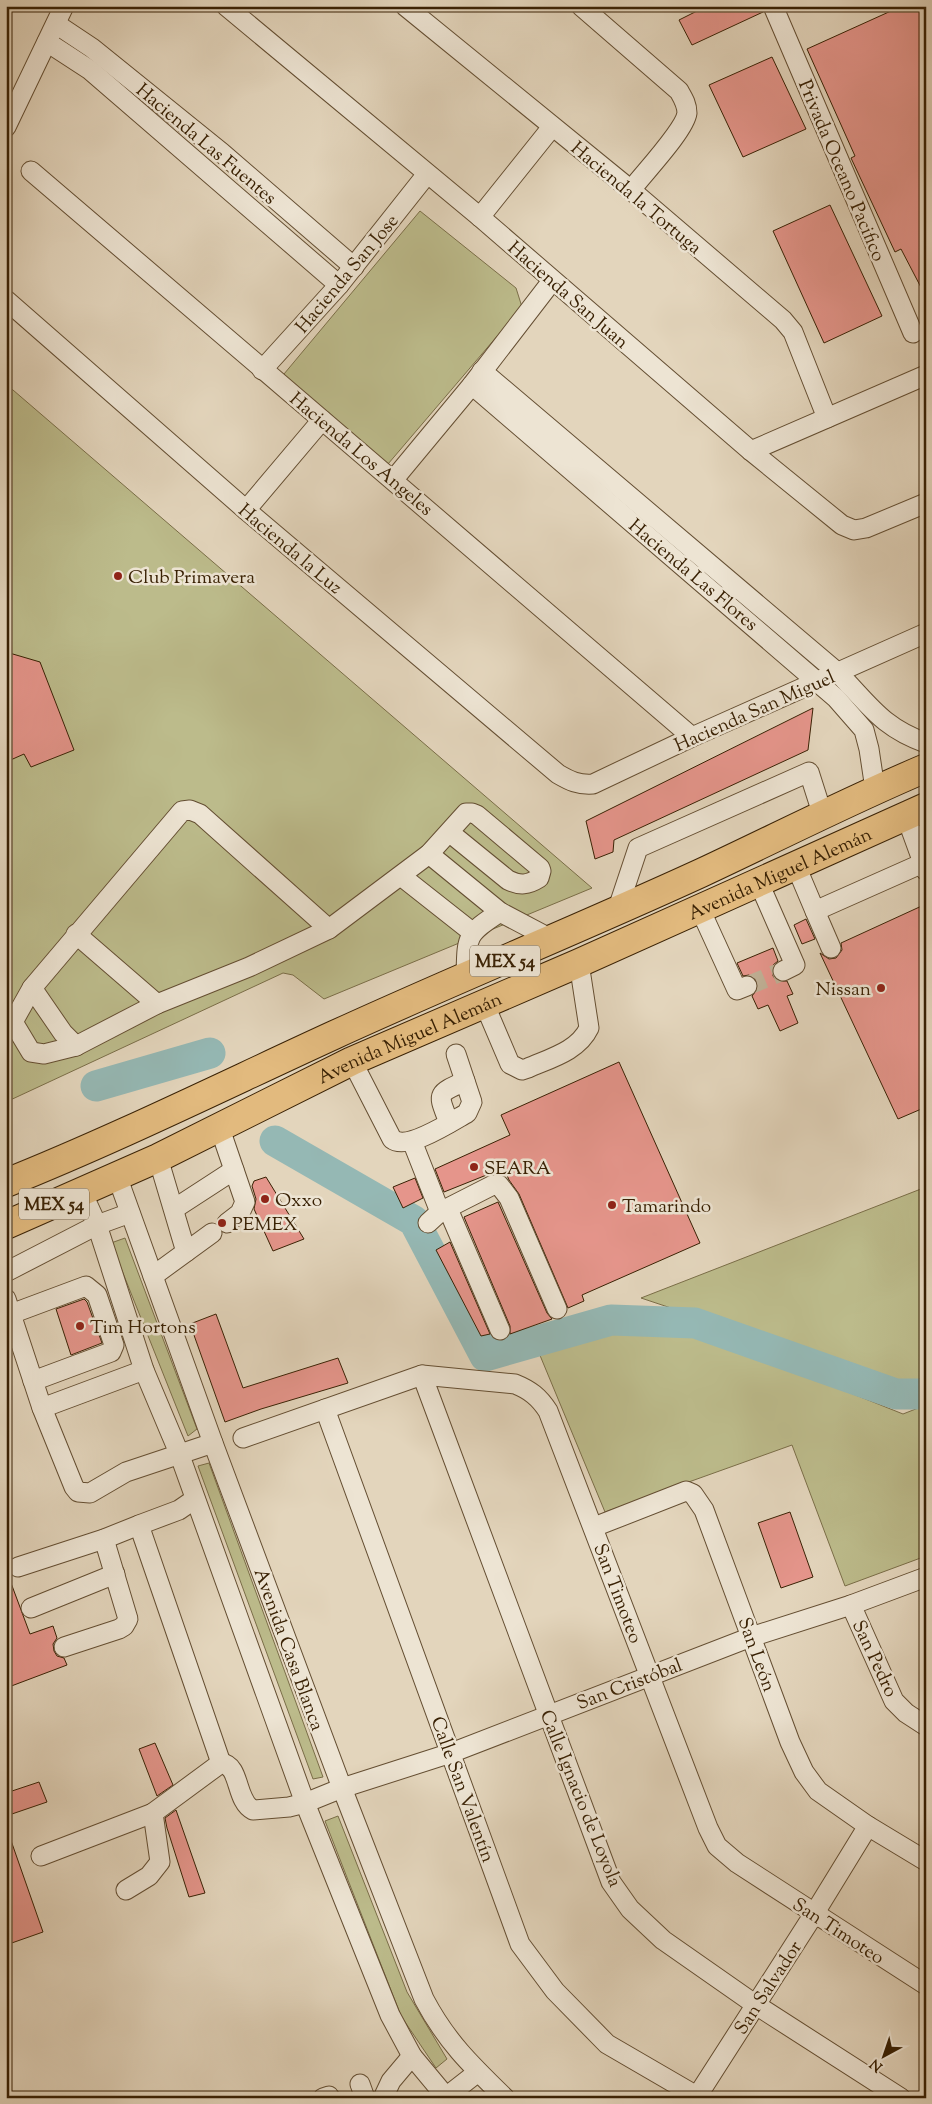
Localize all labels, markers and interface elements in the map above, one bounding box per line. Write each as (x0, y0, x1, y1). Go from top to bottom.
street label: Privada Oceano Pacifico (790, 76, 891, 266)
street label: Hacienda Las Fuentes (129, 78, 282, 212)
street label: Hacienda la Tortuga (564, 136, 707, 262)
street label: Hacienda San Jose (290, 209, 406, 340)
street label: Hacienda San Juan (501, 236, 634, 356)
street label: Hacienda Los Angeles (283, 387, 438, 523)
street label: Hacienda la Luz (231, 498, 347, 602)
street label: Hacienda Las Flores (622, 513, 763, 638)
place label: Club Primavera (128, 565, 255, 592)
marker: Club Primavera (112, 570, 124, 582)
street label: Hacienda San Miguel (670, 665, 840, 760)
street label: Avenida Miguel Alemán (684, 822, 877, 928)
road number: MEX 54 (470, 946, 540, 976)
place label: Nissan (816, 977, 871, 1004)
marker: Nissan (875, 982, 887, 994)
street label: Avenida Miguel Alemán (313, 987, 507, 1092)
place label: SEARA (484, 1156, 552, 1183)
marker: SEARA (468, 1161, 480, 1173)
road number: MEX 54 (19, 1188, 89, 1220)
place label: Oxxo (275, 1188, 322, 1215)
marker: Oxxo (259, 1193, 271, 1205)
place label: Tamarindo (622, 1194, 711, 1221)
marker: Tamarindo (606, 1199, 618, 1211)
place label: PEMEX (232, 1212, 297, 1239)
marker: PEMEX (216, 1217, 228, 1229)
place label: Tim Hortons (90, 1315, 196, 1342)
marker: Tim Hortons (74, 1320, 86, 1332)
street label: San Timoteo (585, 1540, 648, 1648)
street label: Avenida Casa Blanca (246, 1565, 330, 1735)
street label: San León (730, 1614, 782, 1696)
street label: San Pedro (844, 1616, 903, 1702)
street label: San Cristóbal (573, 1653, 687, 1718)
street label: Calle Ignacio de Loyola (532, 1706, 628, 1892)
street label: Calle San Valentín (423, 1713, 501, 1867)
street label: San Timoteo (786, 1892, 889, 1972)
street label: San Salvador (729, 1936, 810, 2041)
north arrow (860, 2032, 910, 2082)
text: N (866, 2053, 888, 2076)

